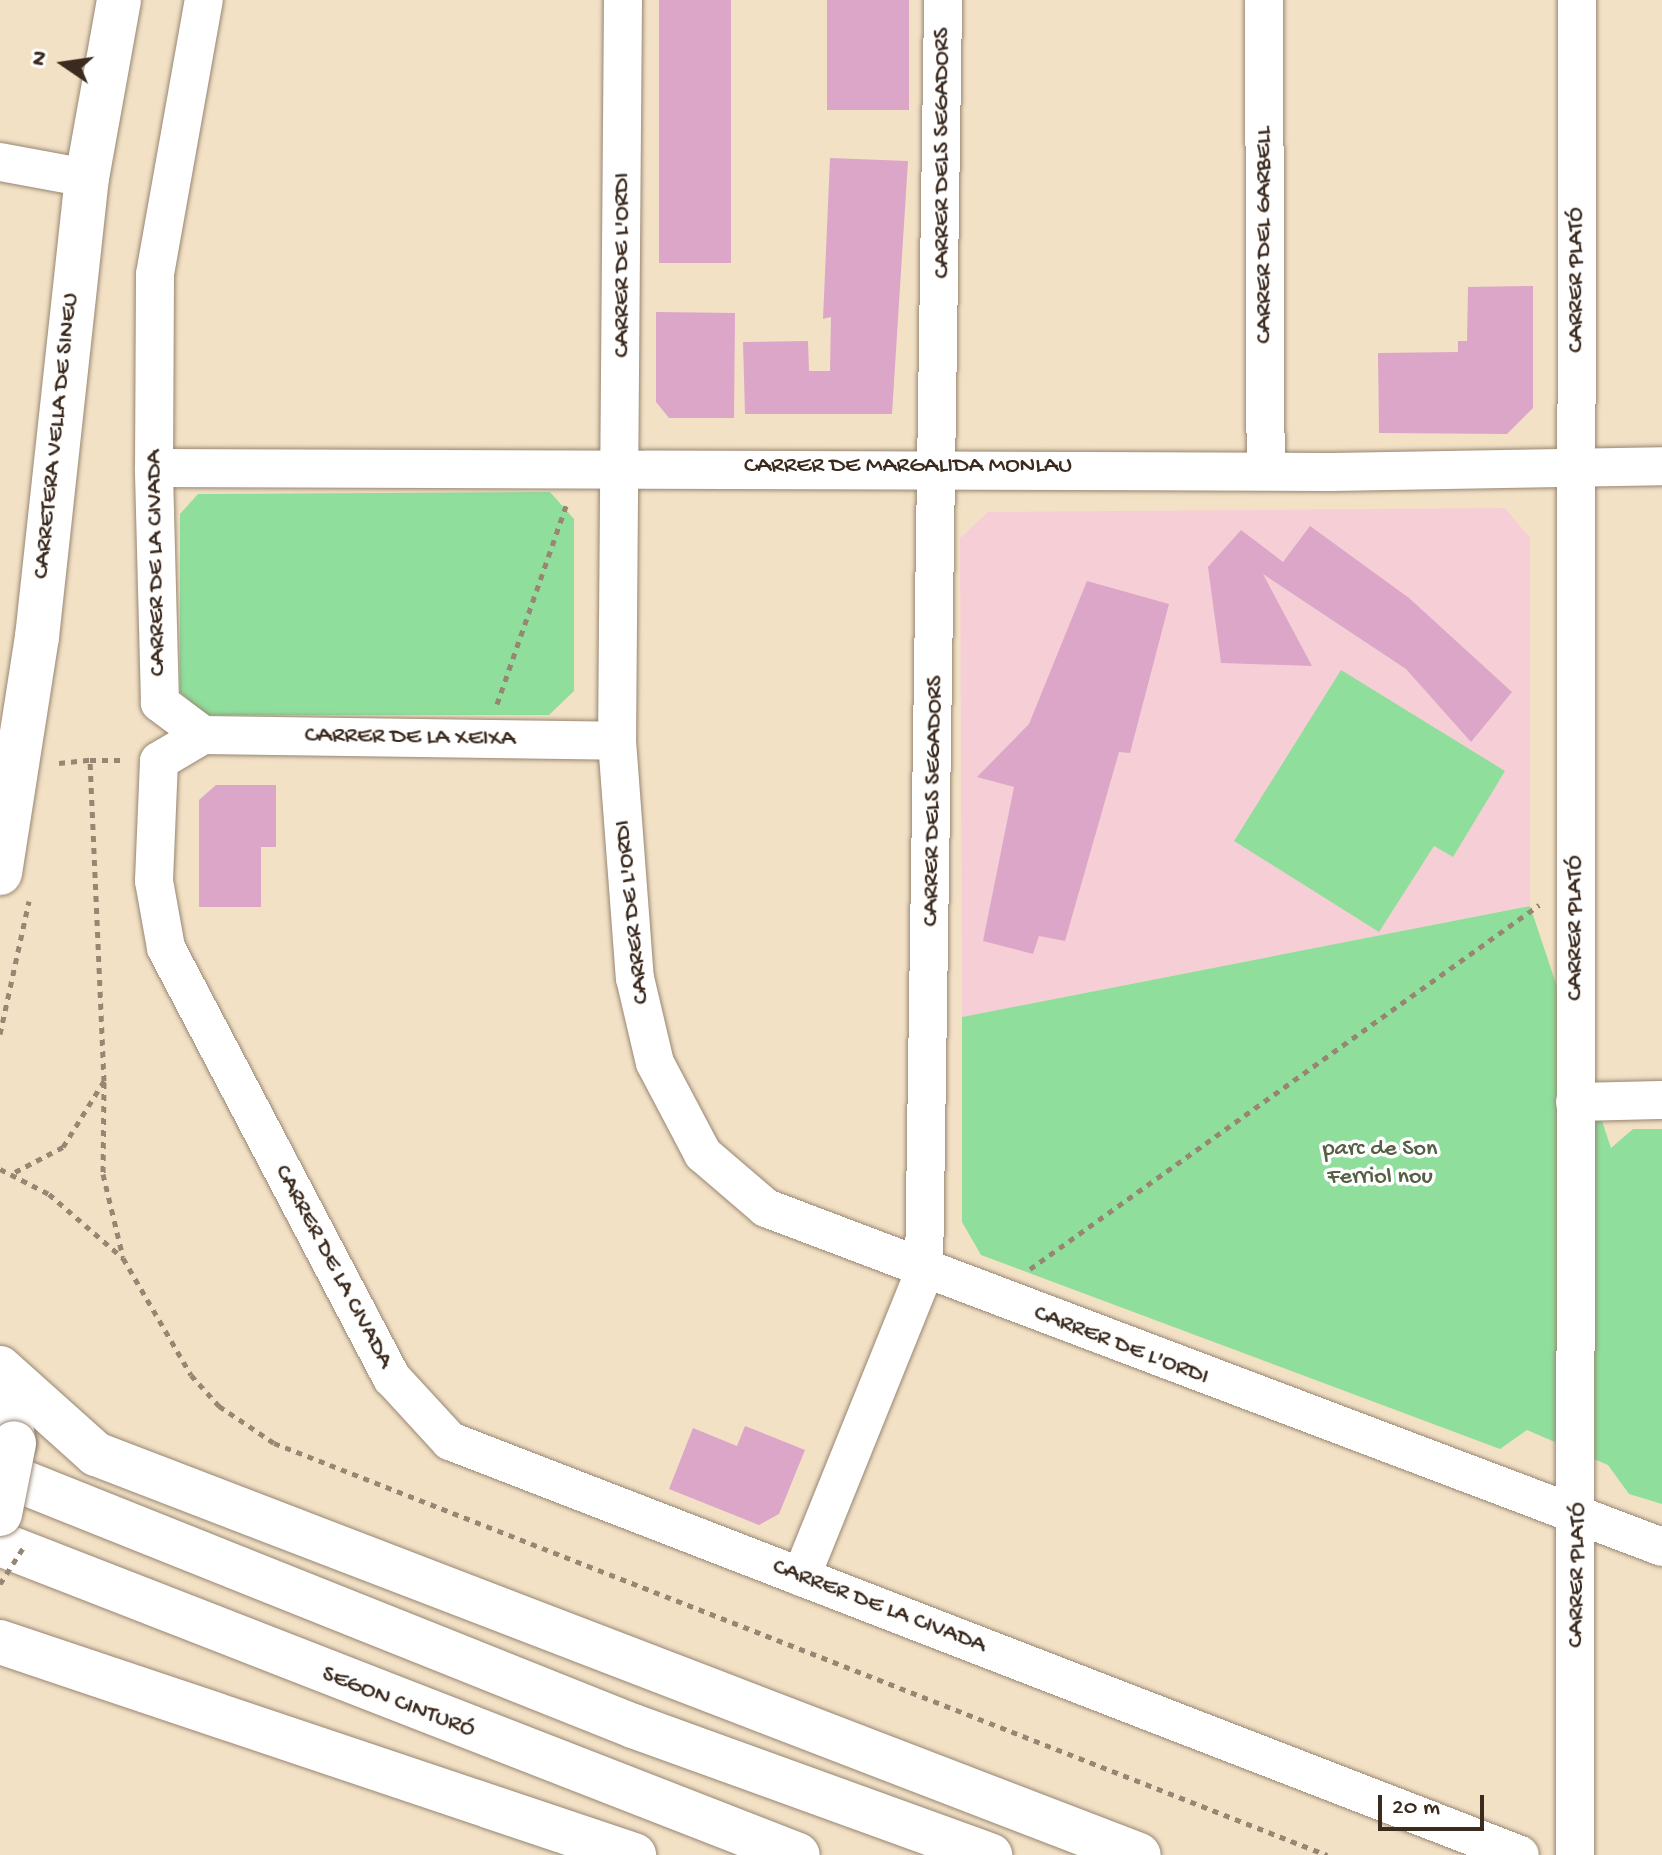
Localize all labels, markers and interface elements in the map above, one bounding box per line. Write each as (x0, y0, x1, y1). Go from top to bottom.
north arrow (24, 24, 104, 104)
street label: CARRER DELS SEGADORS (929, 28, 957, 278)
text: N (26, 49, 55, 69)
street label: CARRER DEL GARBELL (1251, 126, 1279, 344)
street label: CARRER DE L'ORDI (609, 172, 637, 358)
street label: CARRER PLATÓ (1563, 207, 1591, 353)
street label: CARRETERA VELLA DE SINEU (28, 292, 86, 580)
street label: CARRER DE LA CIVADA (141, 450, 173, 676)
street label: CARRER DE MARGALIDA MONLAU (744, 453, 1072, 481)
street label: CARRER DELS SEGADORS (917, 675, 951, 927)
street label: CARRER DE LA XEIXA (304, 722, 516, 754)
street label: CARRER DE L'ORDI (609, 818, 657, 1006)
street label: CARRER PLATÓ (1562, 855, 1590, 1001)
park label: parc de Son Ferriol nou (1323, 1136, 1437, 1192)
street label: CARRER DE LA CIVADA (267, 1160, 399, 1374)
street label: CARRER DE L'ORDI (1029, 1299, 1213, 1393)
street label: CARRER PLATÓ (1562, 1502, 1594, 1648)
street label: CARRER DE LA CIVADA (768, 1553, 990, 1661)
street label: SEGON CINTURÓ (317, 1661, 479, 1745)
scale bar (1382, 1779, 1488, 1829)
text: 20 m (1392, 1794, 1440, 1823)

